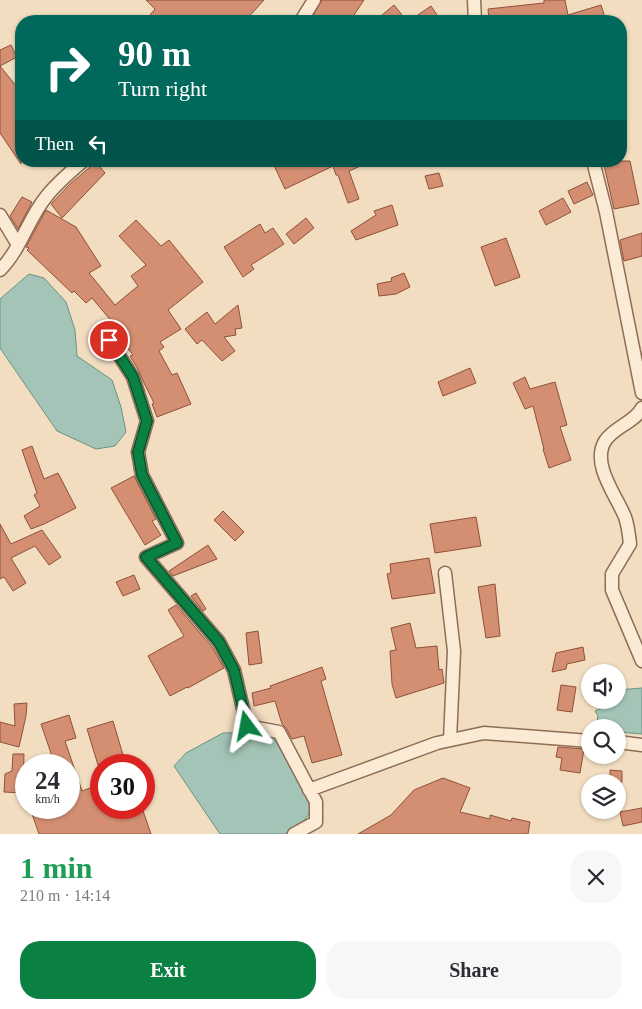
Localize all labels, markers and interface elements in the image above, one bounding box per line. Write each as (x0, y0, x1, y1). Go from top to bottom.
icon: right (35, 35, 100, 100)
text: 90 m (118, 35, 191, 74)
text: Turn right (118, 76, 207, 101)
icon: left (84, 130, 112, 158)
text: Then (35, 133, 74, 154)
pin (88, 319, 130, 361)
icon: arrive (95, 326, 123, 354)
map controls (581, 664, 626, 819)
button: sound (581, 664, 626, 709)
position arrow (220, 699, 272, 751)
button: search (581, 719, 626, 764)
speed limit sign: 30 (90, 754, 155, 819)
text: 24 (35, 767, 60, 794)
button: layers (581, 774, 626, 819)
text: km/h (35, 792, 60, 806)
text: 1 min (20, 851, 93, 884)
button: close (570, 851, 622, 903)
text: 210 m · 14:14 (20, 887, 110, 904)
button: Exit (20, 941, 316, 999)
button: Share (326, 941, 622, 999)

